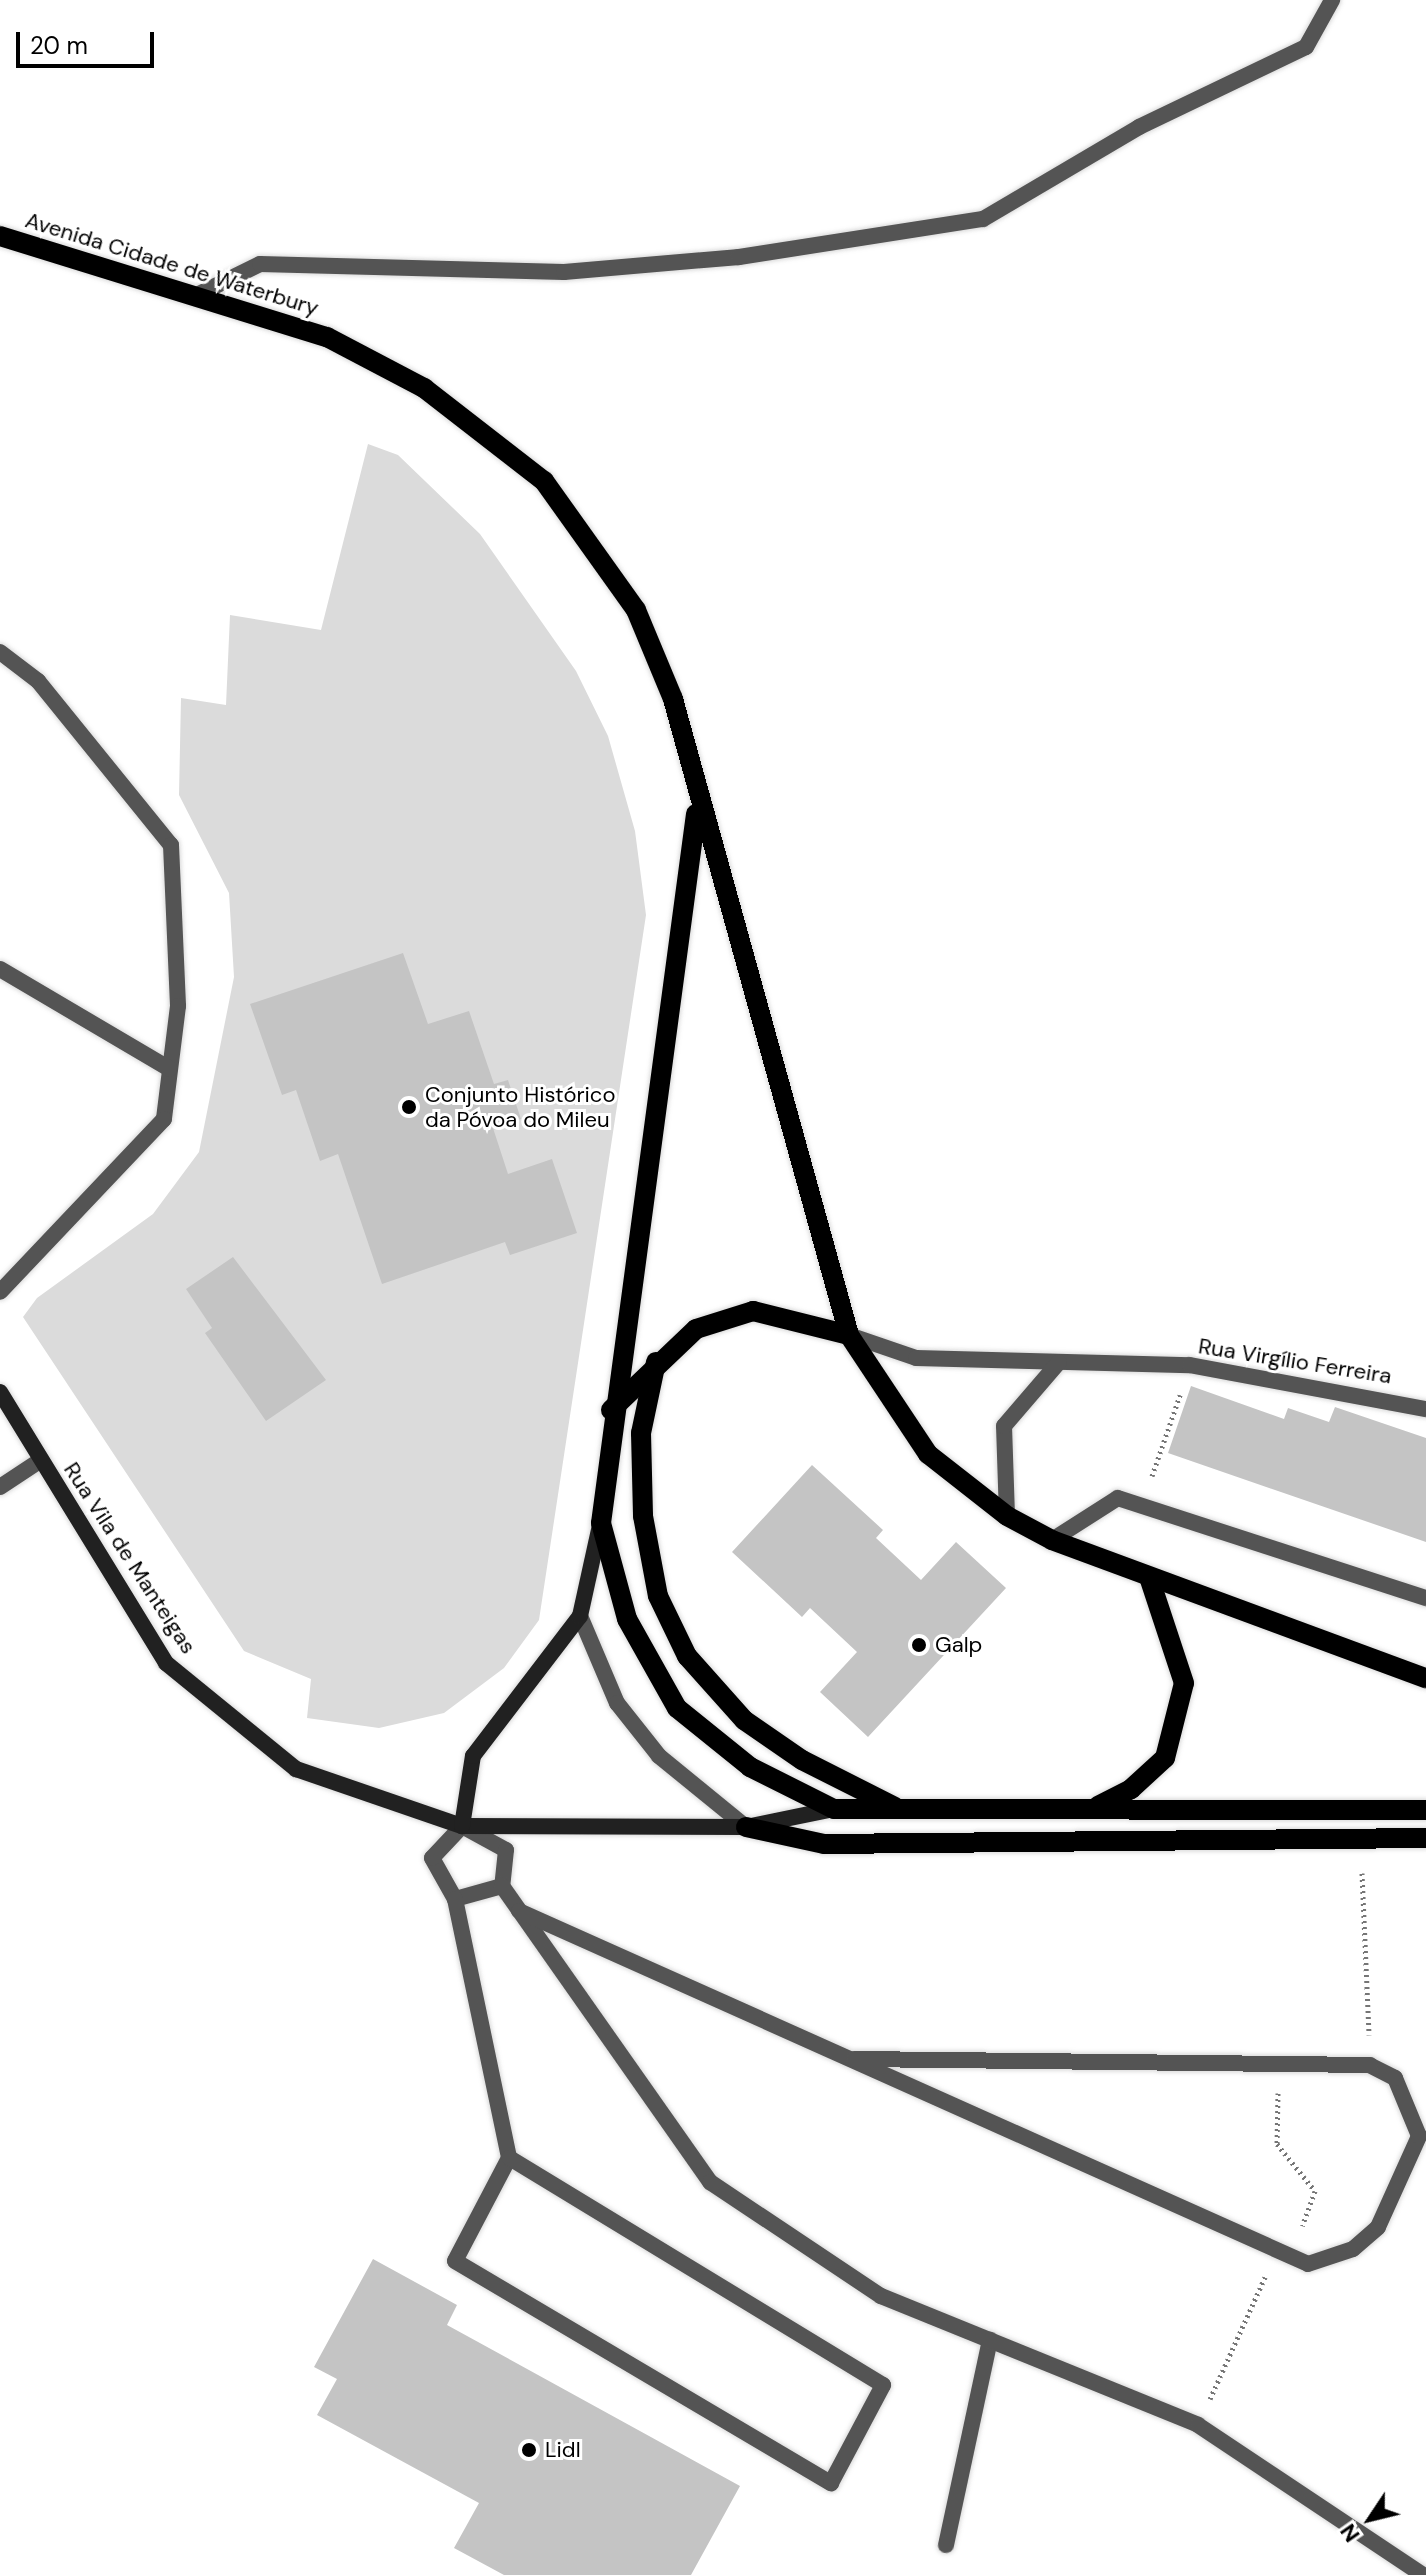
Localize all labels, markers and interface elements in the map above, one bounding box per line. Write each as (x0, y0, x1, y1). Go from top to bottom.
scale bar (20, 16, 158, 66)
text: 20 m (30, 30, 88, 61)
street label: Avenida Cidade de Waterbury (22, 207, 322, 321)
place label: Conjunto Histórico da Póvoa do Mileu (425, 1081, 615, 1132)
marker: Conjunto Histórico da Póvoa do Mileu (400, 1098, 418, 1116)
street label: Rua Virgílio Ferreira (1197, 1333, 1393, 1389)
street label: Rua Vila de Manteigas (58, 1457, 202, 1659)
place label: Galp (935, 1632, 982, 1658)
marker: Galp (910, 1636, 928, 1654)
place label: Lidl (545, 2437, 581, 2463)
marker: Lidl (520, 2441, 538, 2459)
north arrow (1330, 2479, 1410, 2559)
text: N (1333, 2518, 1366, 2548)

